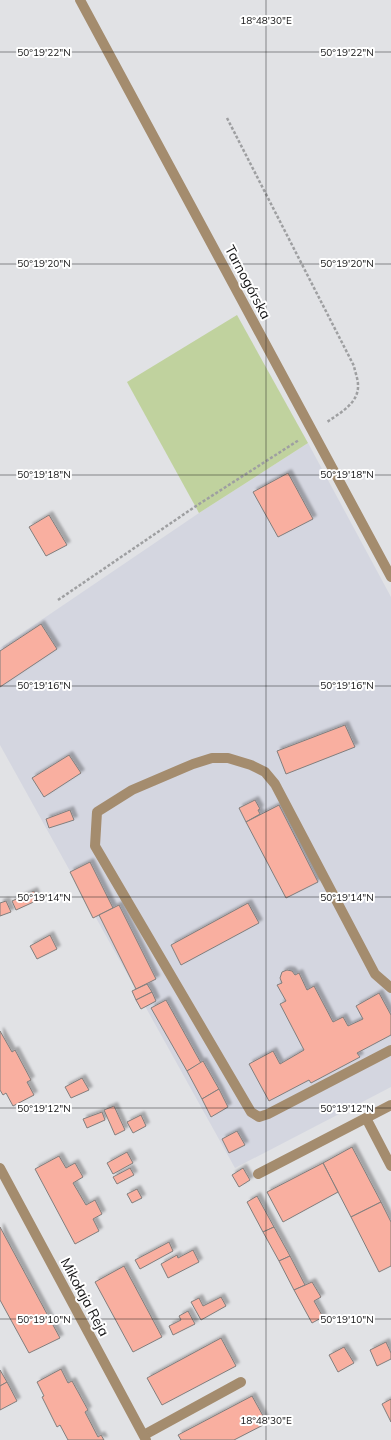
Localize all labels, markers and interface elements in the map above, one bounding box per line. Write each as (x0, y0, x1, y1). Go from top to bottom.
text: 18°48'30"E (240, 14, 292, 27)
text: 50°19'22"N (17, 46, 71, 59)
text: 50°19'22"N (320, 46, 374, 59)
street label: Tarnogórska (221, 242, 275, 322)
text: 50°19'20"N (17, 257, 71, 270)
text: 50°19'20"N (320, 257, 374, 270)
text: 50°19'18"N (17, 468, 71, 481)
text: 50°19'18"N (320, 468, 374, 481)
text: 50°19'16"N (17, 679, 71, 692)
text: 50°19'16"N (320, 679, 374, 692)
text: 50°19'14"N (17, 891, 71, 904)
text: 50°19'14"N (320, 891, 374, 904)
text: 50°19'12"N (17, 1102, 71, 1115)
text: 50°19'12"N (320, 1102, 374, 1115)
street label: Mikołaja Reja (57, 1255, 113, 1339)
text: 50°19'10"N (17, 1313, 71, 1326)
text: 50°19'10"N (320, 1313, 374, 1326)
text: 18°48'30"E (240, 1414, 292, 1427)

